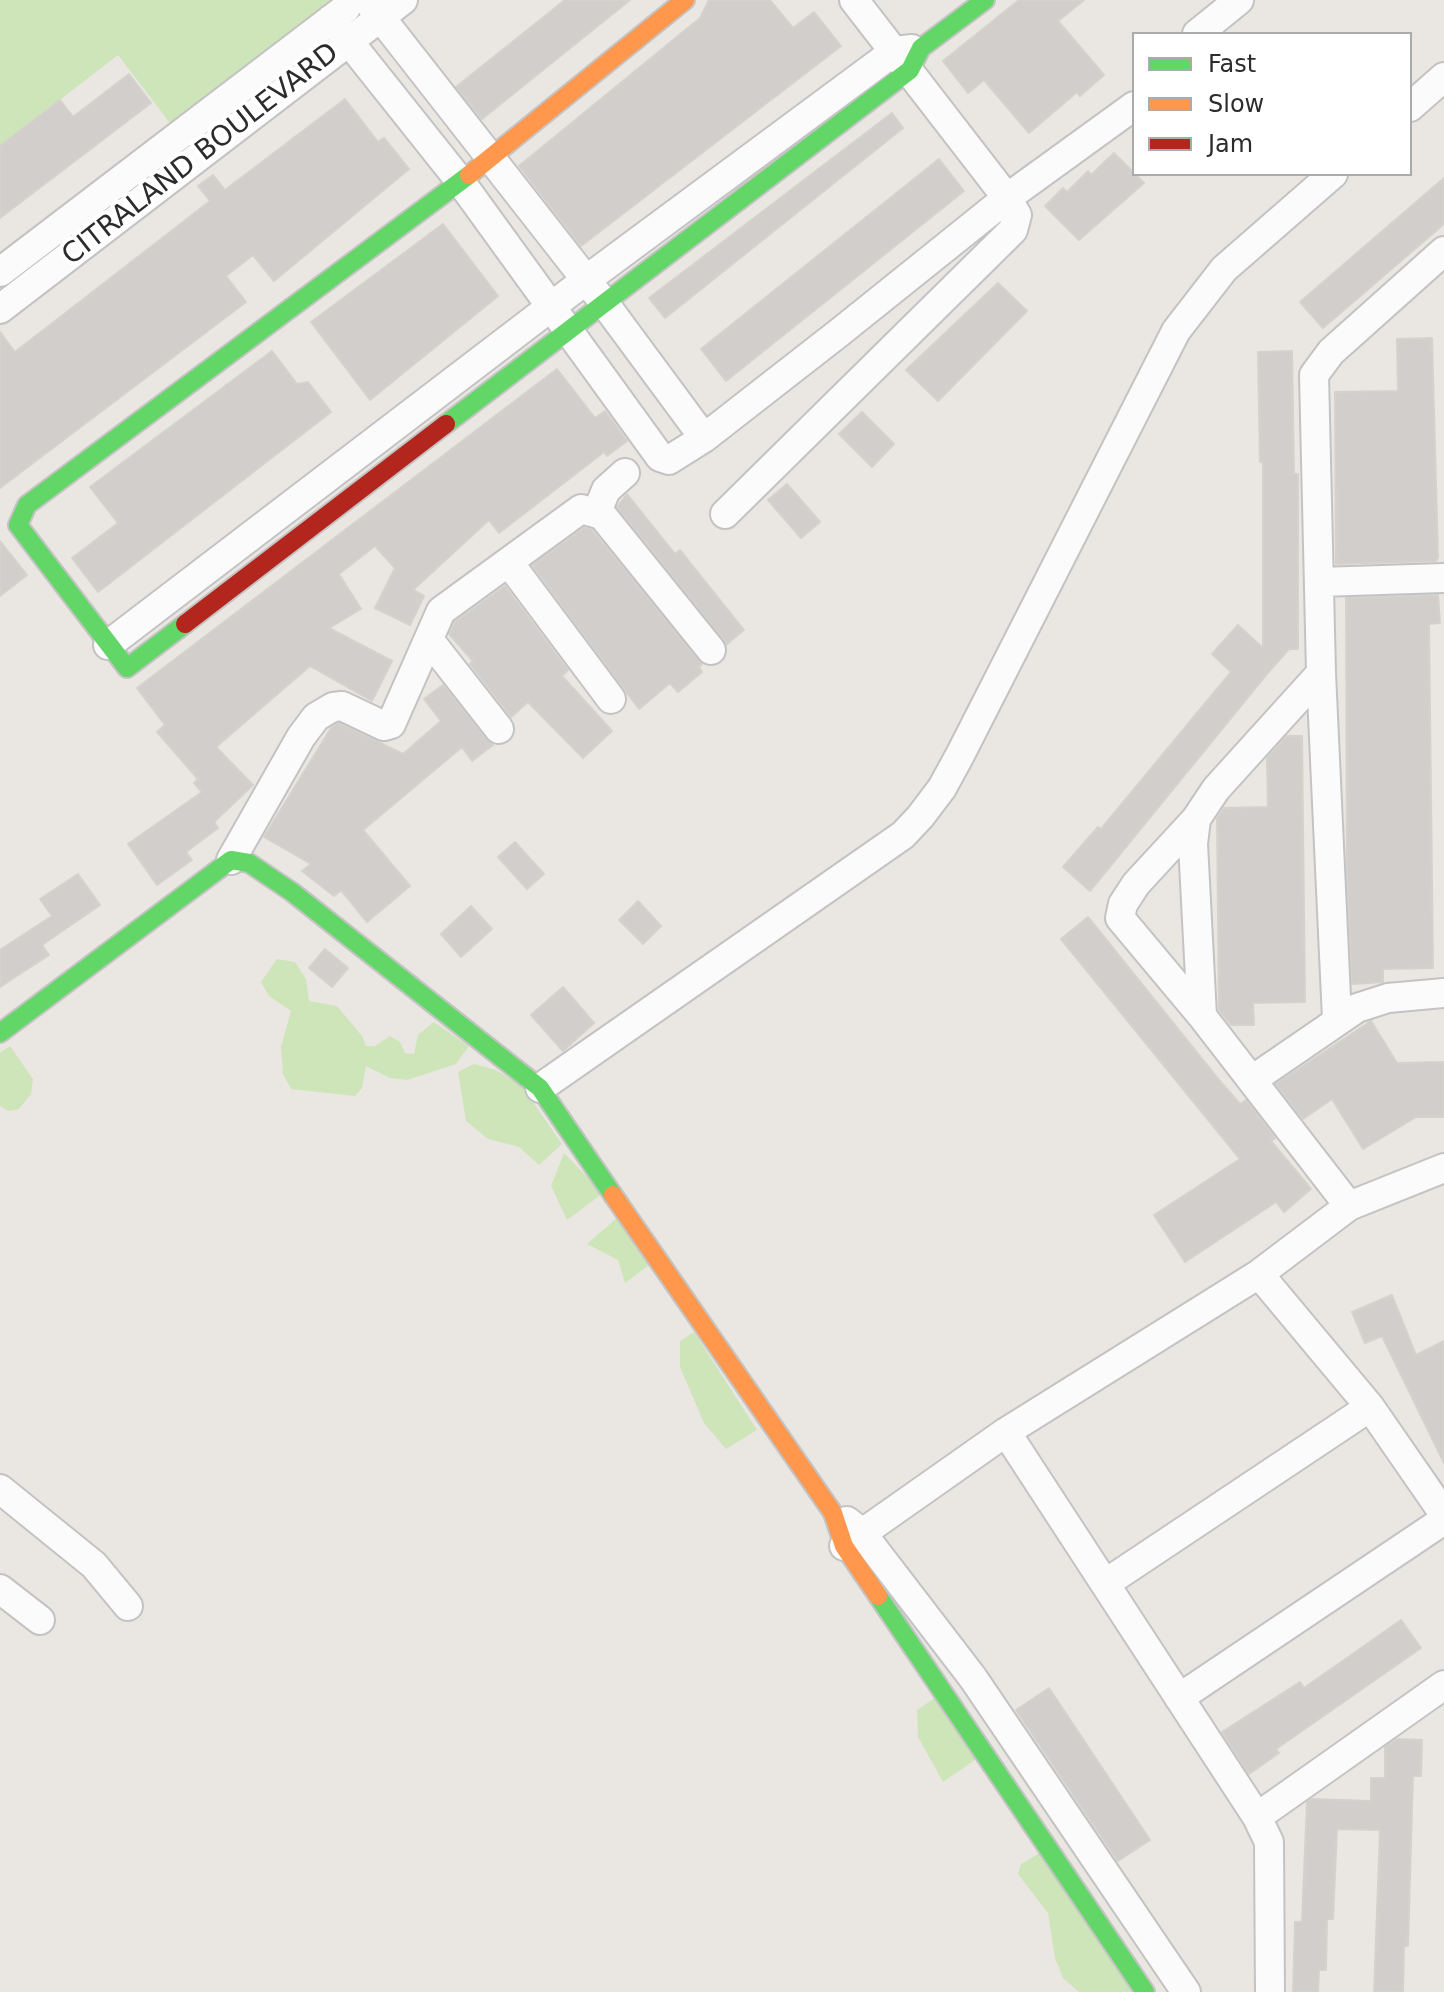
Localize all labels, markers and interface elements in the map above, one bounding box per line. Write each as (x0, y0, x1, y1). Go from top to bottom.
legend (1132, 32, 1412, 176)
street label: CITRALAND BOULEVARD (56, 37, 346, 273)
text: Fast (1208, 50, 1256, 78)
text: Slow (1208, 90, 1264, 118)
text: Jam (1208, 130, 1253, 158)

